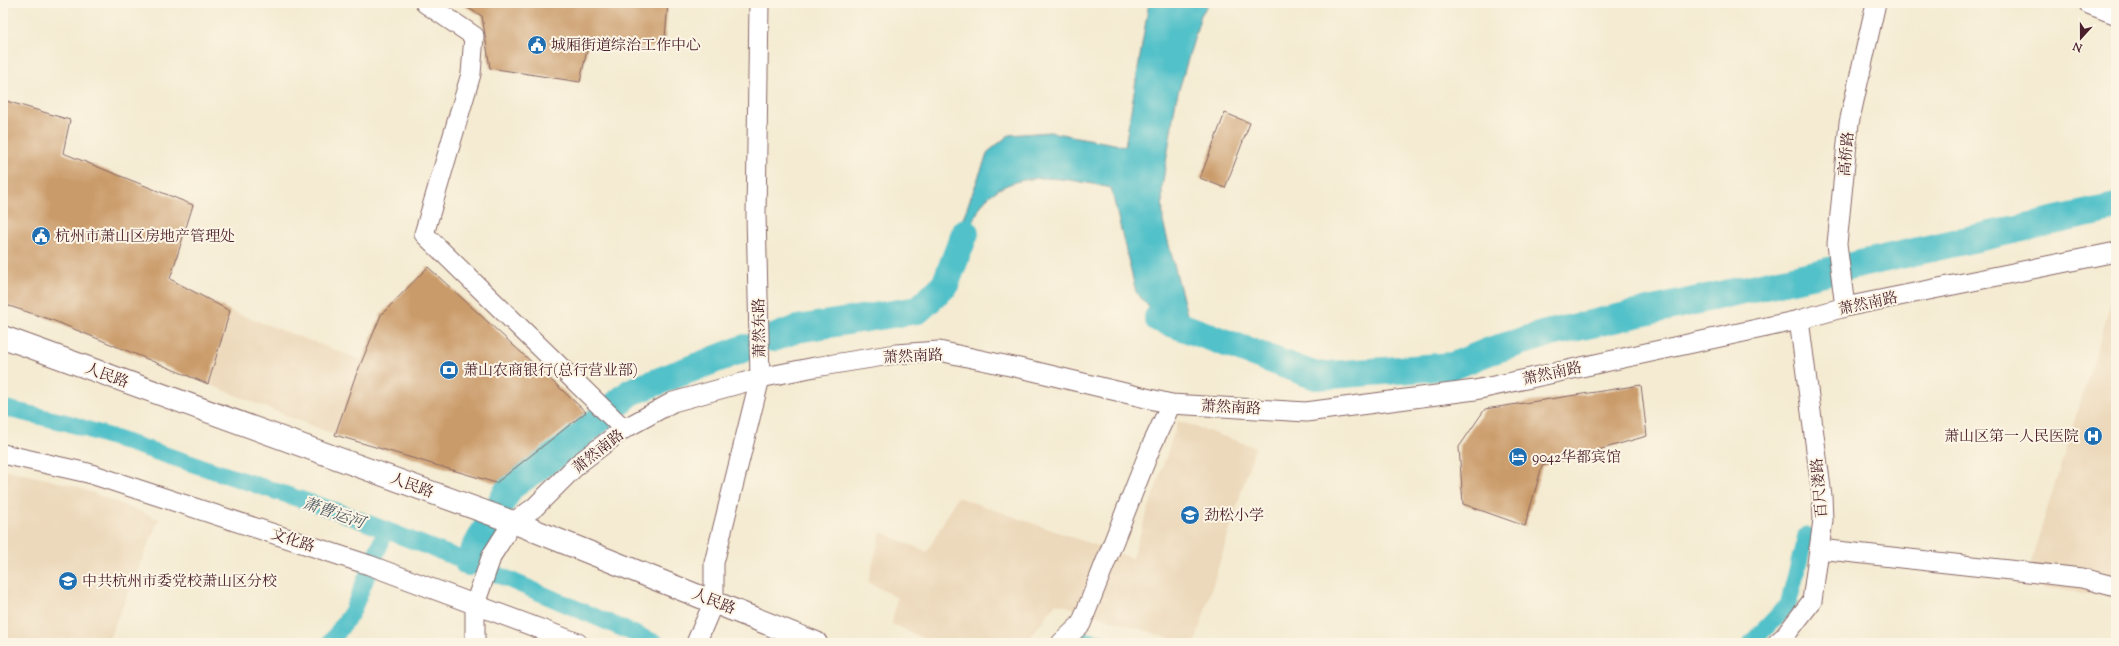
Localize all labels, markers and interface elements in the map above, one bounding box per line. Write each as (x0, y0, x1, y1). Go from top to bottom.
north arrow (2061, 18, 2101, 58)
public building icon: 城厢街道综治工作中心 (526, 34, 548, 56)
place label: 城厢街道综治工作中心 (551, 36, 701, 57)
text: N (2071, 37, 2086, 56)
street label: 高桥路 (1835, 131, 1860, 177)
public building icon: 杭州市萧山区房地产管理处 (30, 225, 52, 247)
place label: 杭州市萧山区房地产管理处 (55, 227, 235, 248)
street label: 萧然南路 (1837, 288, 1900, 321)
street label: 萧然东路 (749, 298, 772, 358)
street label: 萧然南路 (883, 345, 944, 370)
street label: 萧然南路 (1521, 358, 1584, 391)
street label: 人民路 (82, 359, 131, 394)
bank icon: 萧山农商银行(总行营业部) (438, 359, 460, 381)
place label: 萧山农商银行(总行营业部) (463, 361, 638, 382)
street label: 萧然南路 (1200, 396, 1261, 421)
street label: 萧然南路 (569, 425, 629, 479)
hospital icon: 萧山区第一人民医院 (2082, 425, 2104, 447)
place label: 萧山区第一人民医院 (1944, 427, 2079, 448)
hotel icon: 9042华都宾馆 (1507, 446, 1529, 468)
place label: 9042华都宾馆 (1532, 448, 1621, 469)
street label: 百尺溇路 (1807, 457, 1834, 519)
street label: 人民路 (387, 469, 436, 504)
water label: 萧曹运河 (299, 493, 370, 537)
school or university icon: 劲松小学 (1179, 504, 1201, 526)
place label: 劲松小学 (1204, 506, 1264, 527)
street label: 文化路 (268, 524, 317, 558)
school or university icon: 中共杭州市委党校萧山区分校 (57, 570, 79, 592)
place label: 中共杭州市委党校萧山区分校 (82, 572, 277, 593)
street label: 人民路 (689, 584, 738, 621)

